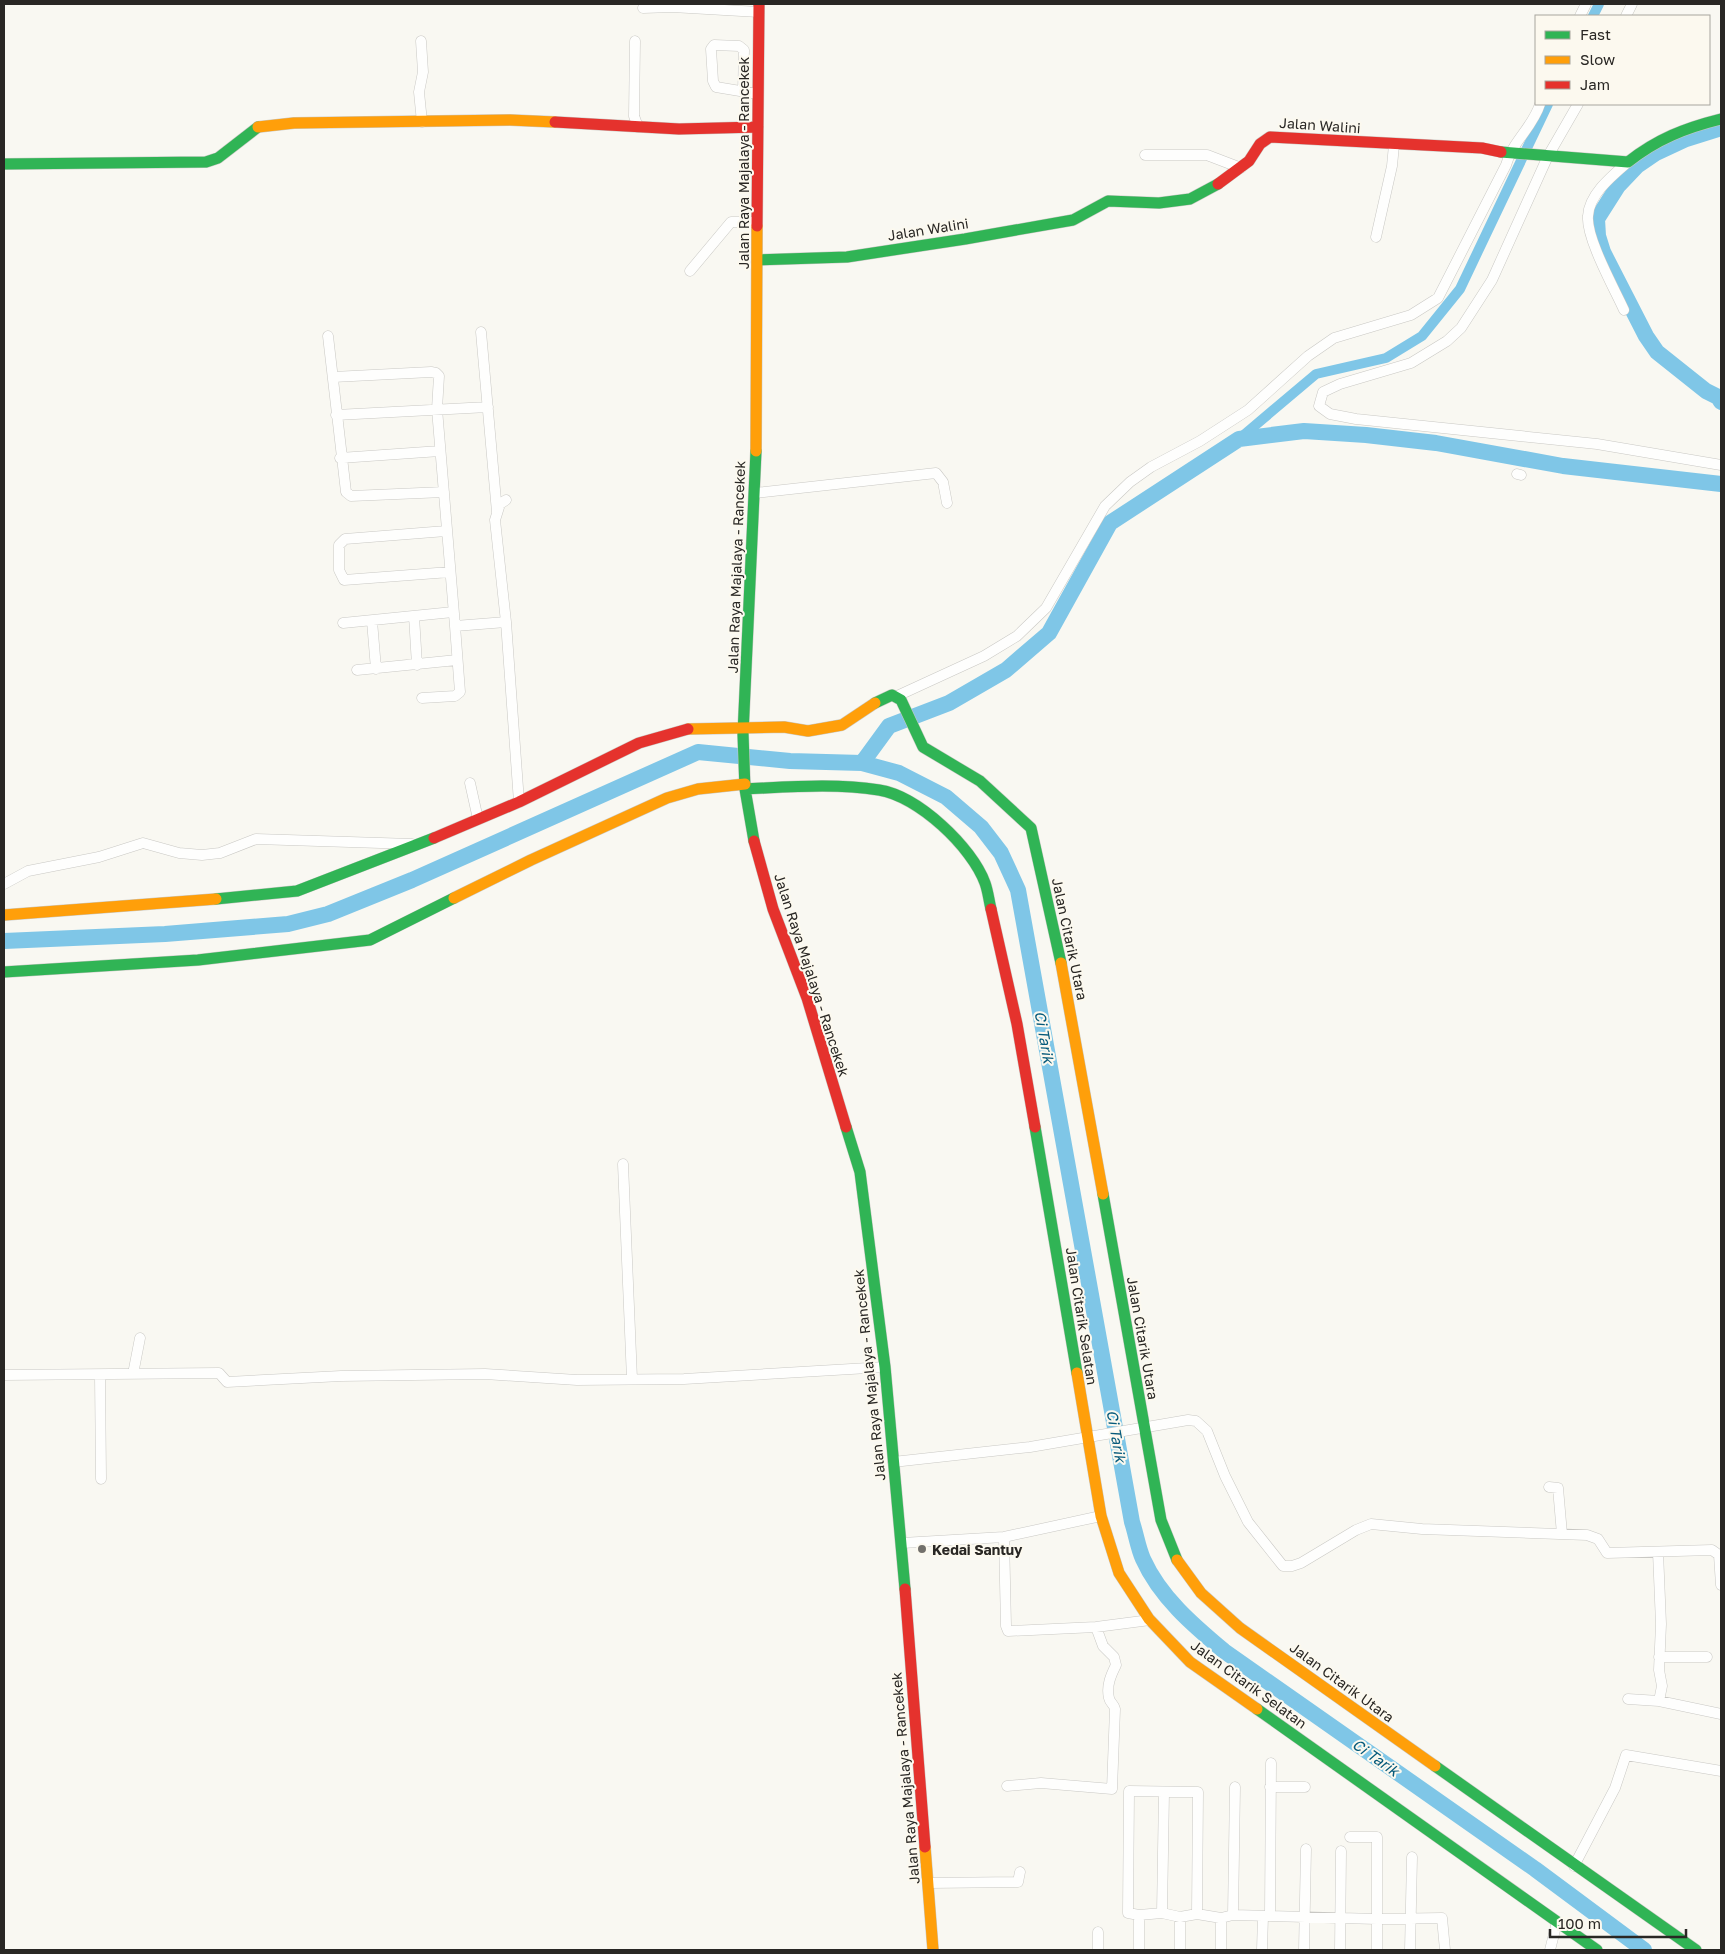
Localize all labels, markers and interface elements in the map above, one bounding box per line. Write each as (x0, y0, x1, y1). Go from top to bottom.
legend (1535, 15, 1710, 105)
text: Fast (1580, 25, 1611, 43)
text: Slow (1580, 50, 1615, 68)
street label: Jalan Raya Majalaya - Rancekek (735, 57, 752, 269)
text: Jam (1580, 75, 1610, 93)
street label: Jalan Walini (1279, 114, 1361, 136)
street label: Jalan Walini (886, 214, 970, 244)
street label: Jalan Raya Majalaya - Rancekek (724, 460, 748, 674)
street label: Jalan Raya Majalaya - Rancekek (771, 871, 853, 1079)
street label: Jalan Citarik Utara (1049, 876, 1091, 1002)
water label: Ci Tarik (1032, 1009, 1059, 1066)
street label: Jalan Citarik Selatan (1063, 1246, 1101, 1386)
street label: Jalan Raya Majalaya - Rancekek (849, 1268, 889, 1482)
street label: Jalan Citarik Utara (1124, 1275, 1162, 1401)
water label: Ci Tarik (1104, 1408, 1131, 1465)
place label: Kedai Santuy (932, 1541, 1023, 1558)
marker: Kedai Santuy (916, 1543, 928, 1555)
street label: Jalan Citarik Selatan (1188, 1636, 1310, 1732)
street label: Jalan Citarik Utara (1287, 1639, 1397, 1725)
street label: Jalan Raya Majalaya - Rancekek (887, 1671, 923, 1885)
water label: Ci Tarik (1349, 1734, 1404, 1780)
scale bar (1550, 1906, 1686, 1938)
text: 100 m (1558, 1914, 1601, 1932)

